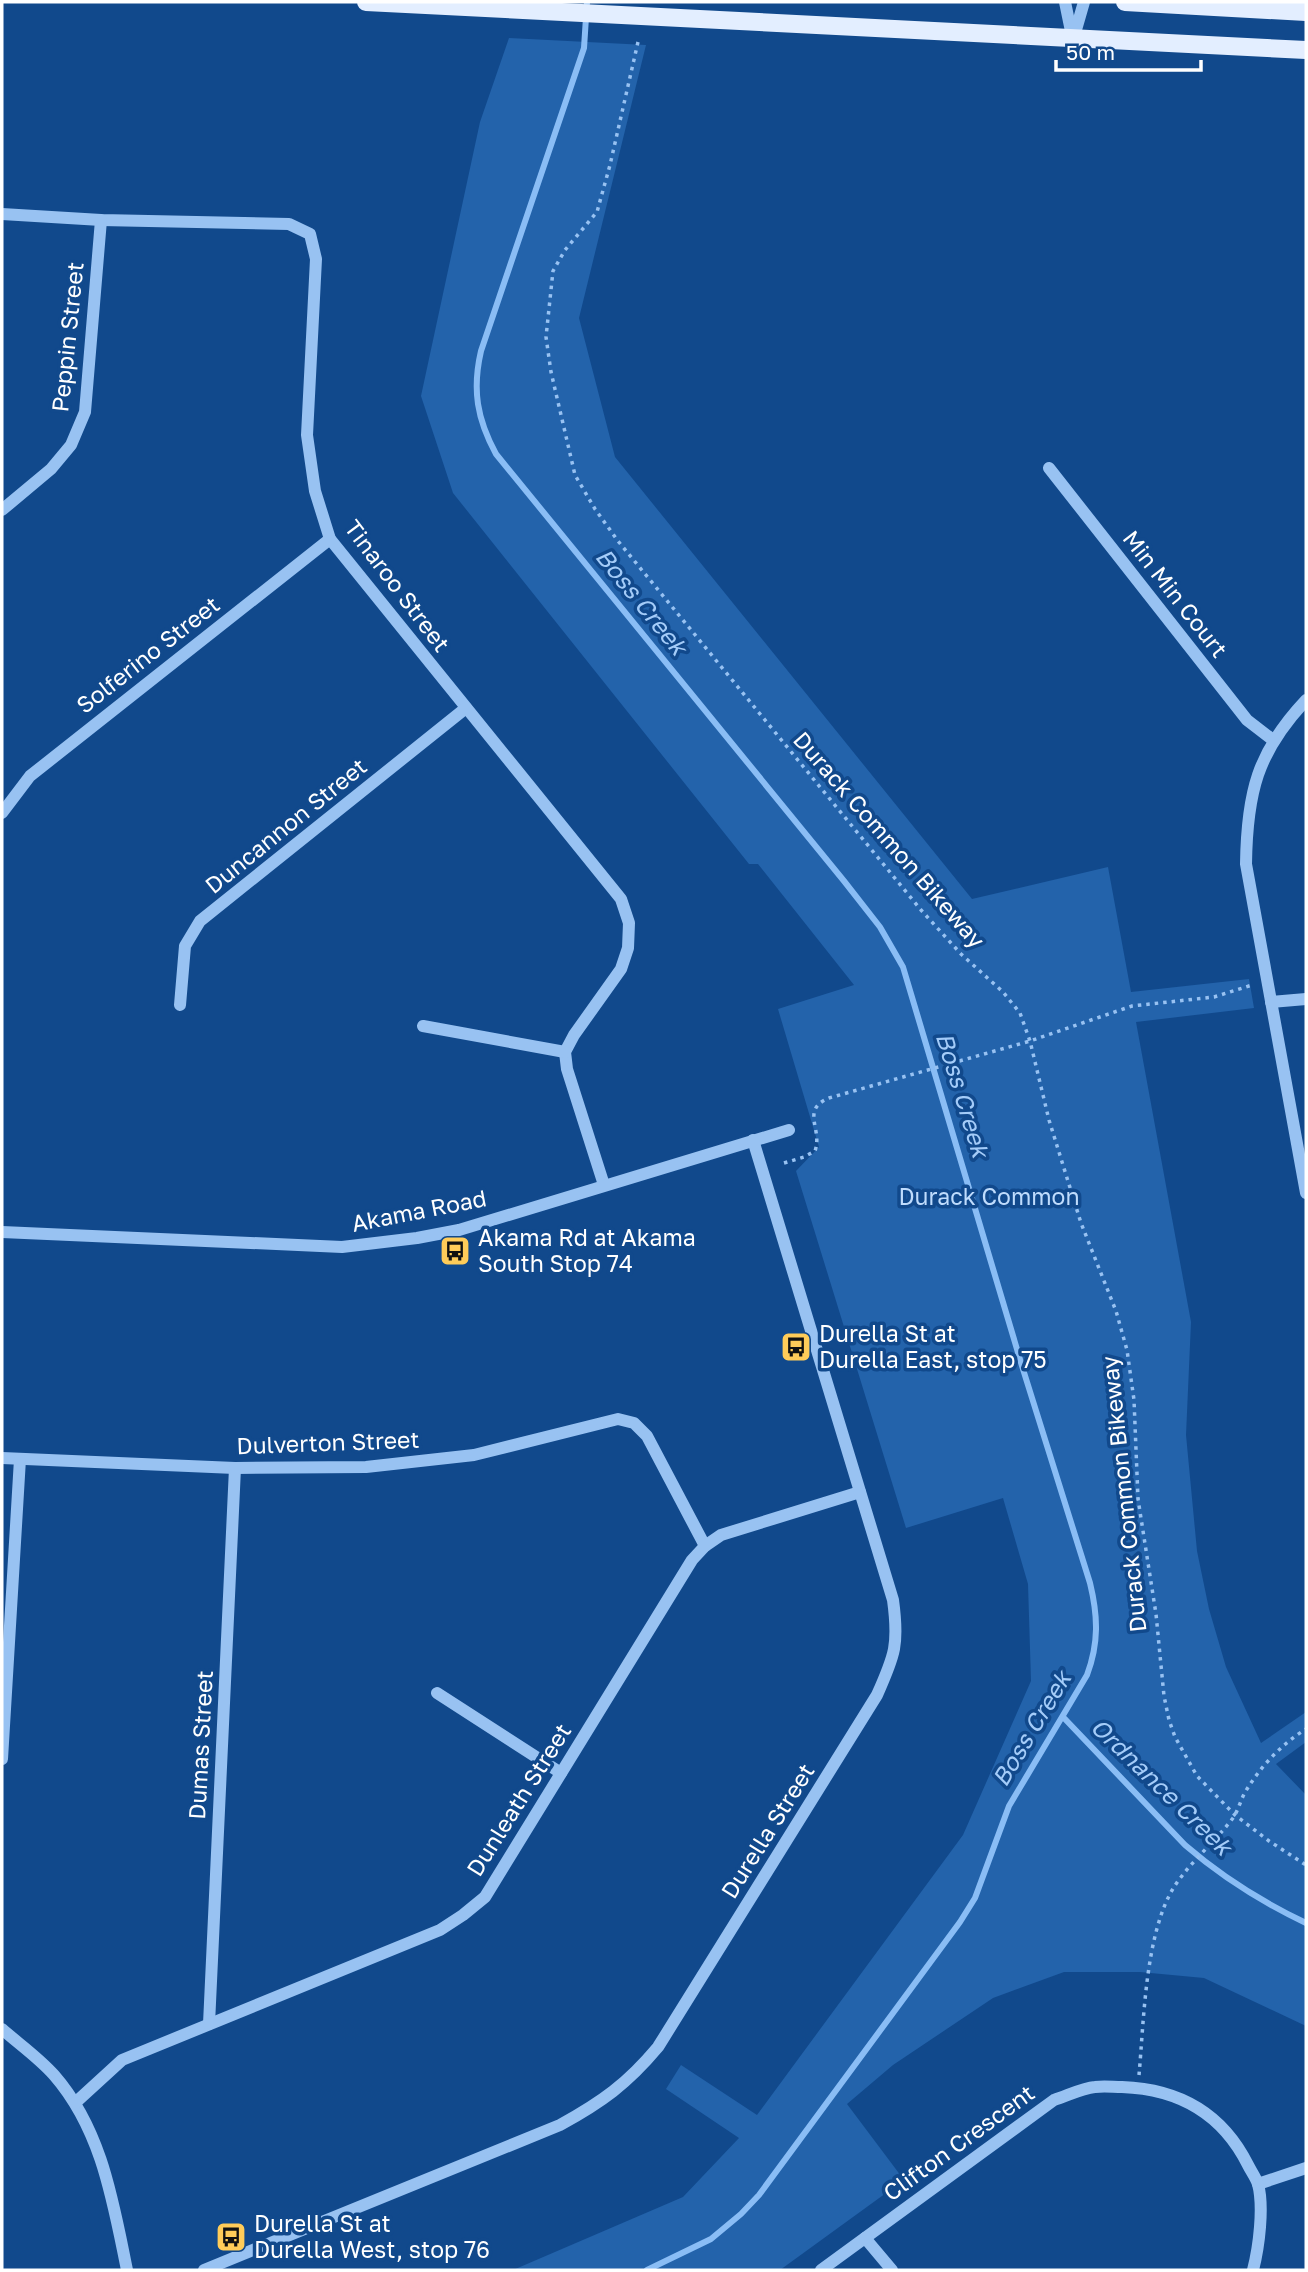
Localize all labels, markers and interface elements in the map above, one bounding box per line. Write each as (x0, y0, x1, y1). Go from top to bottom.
scale bar (1056, 28, 1201, 72)
text: 50 m (1066, 39, 1115, 65)
street label: Peppin Street (45, 261, 89, 413)
street label: Tinaroo Street (339, 514, 456, 657)
street label: Min Min Court (1117, 524, 1234, 663)
water label: Boss Creek (590, 542, 695, 662)
street label: Solferino Street (70, 590, 224, 719)
street label: Durack Common Bikeway (788, 725, 991, 953)
street label: Duncannon Street (199, 751, 372, 899)
water label: Boss Creek (931, 1029, 997, 1163)
park label: Durack Common (898, 1182, 1080, 1210)
street label: Akama Road (349, 1183, 489, 1237)
place label: Akama Rd at Akama South Stop 74 (478, 1223, 696, 1277)
bus stop icon: Akama Rd at Akama South Stop 74 (438, 1234, 472, 1268)
place label: Durella St at Durella East, stop 75 (819, 1319, 1047, 1373)
bus stop icon: Durella St at Durella East, stop 75 (779, 1330, 813, 1364)
street label: Durack Common Bikeway (1095, 1354, 1151, 1634)
street label: Dulverton Street (236, 1425, 420, 1459)
water label: Boss Creek (985, 1663, 1078, 1791)
street label: Dumas Street (182, 1670, 218, 1820)
water label: Ordnance Creek (1086, 1711, 1240, 1862)
street label: Dunleath Street (460, 1718, 576, 1881)
street label: Durella Street (715, 1758, 820, 1903)
street label: Clifton Crescent (878, 2078, 1039, 2206)
place label: Durella St at Durella West, stop 76 (254, 2209, 490, 2263)
bus stop icon: Durella St at Durella West, stop 76 (214, 2220, 248, 2254)

